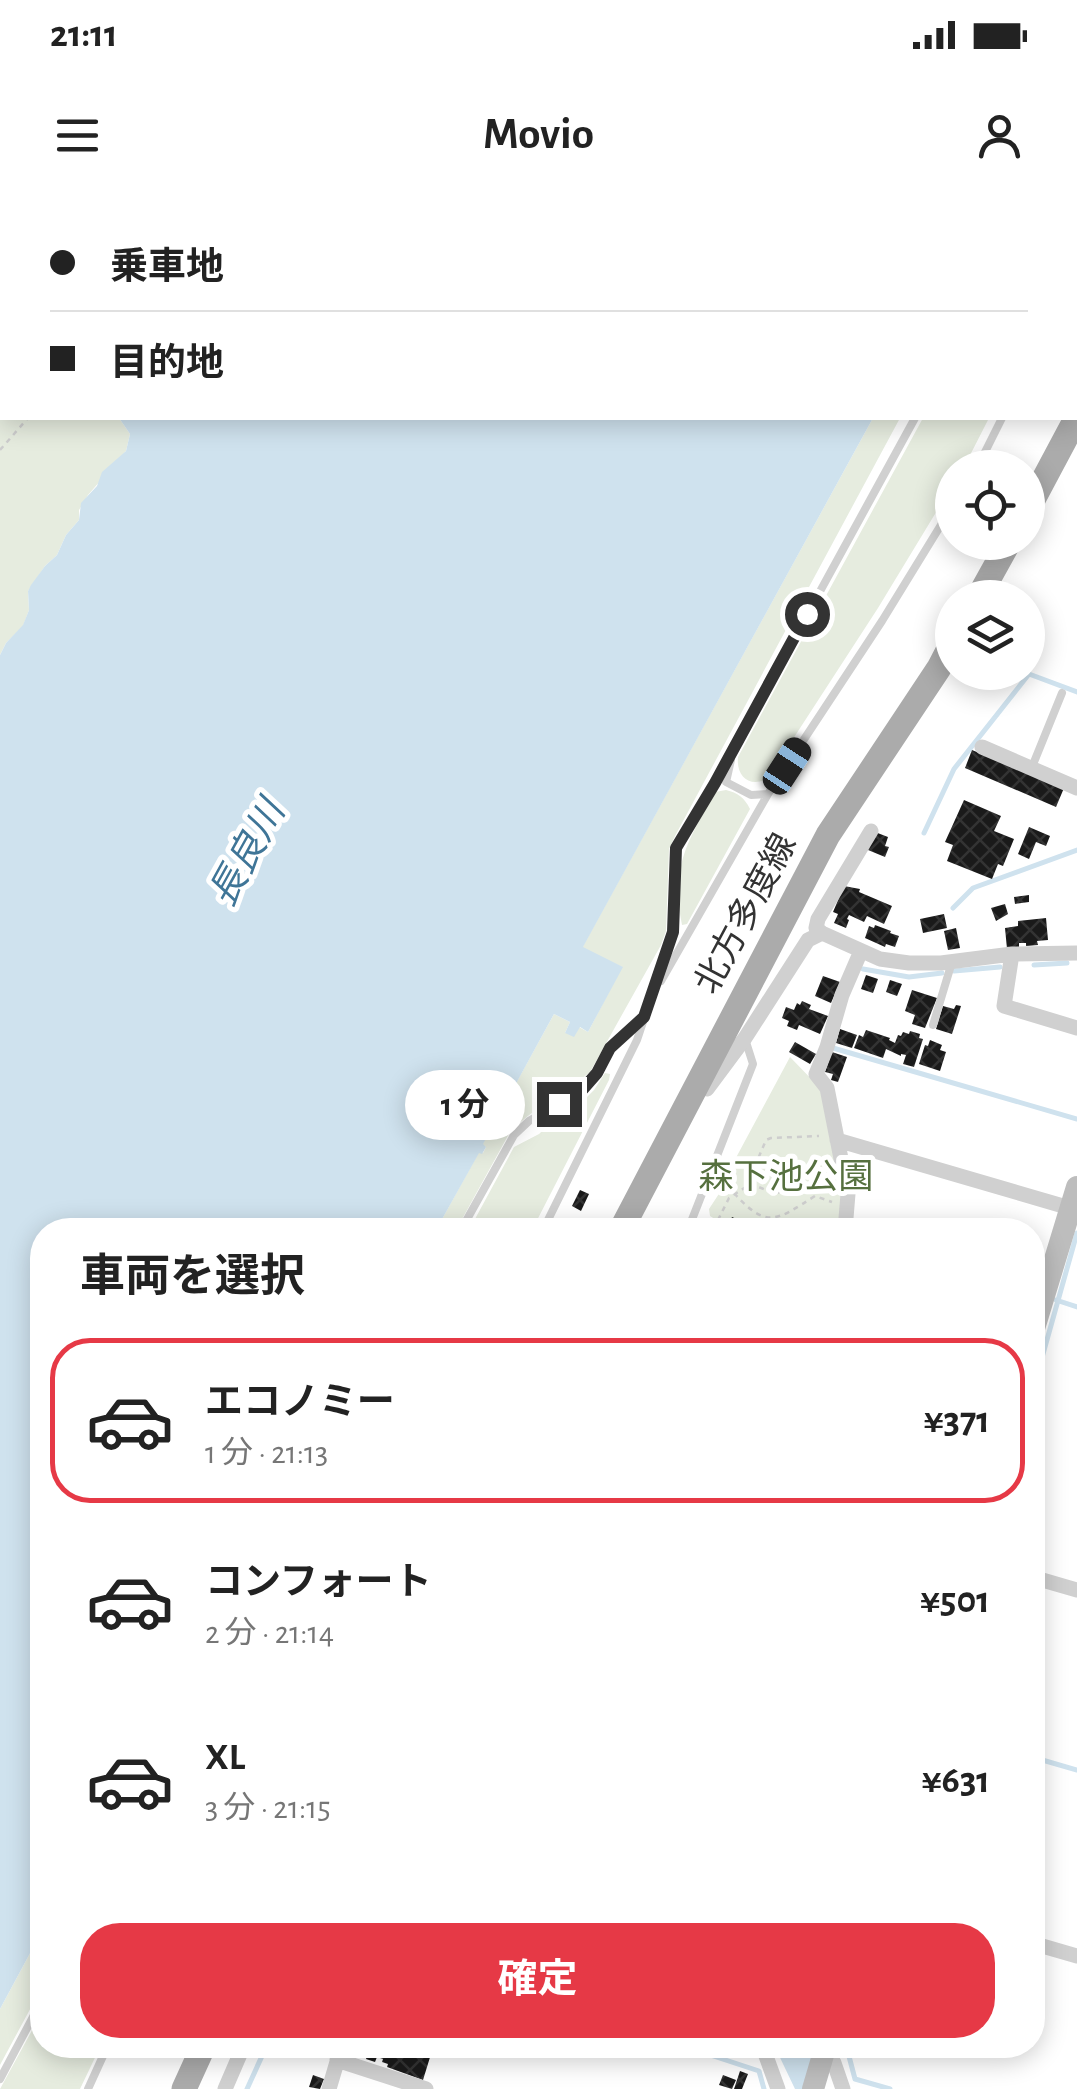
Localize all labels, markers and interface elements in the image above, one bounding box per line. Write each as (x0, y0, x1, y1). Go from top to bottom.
text: 21:11 (50, 16, 118, 54)
icon: menu (50, 108, 105, 163)
icon: person (972, 108, 1027, 163)
text: Movio (483, 112, 594, 157)
text: 乗車地 (110, 249, 224, 287)
text: 目的地 (110, 345, 224, 383)
map controls (935, 450, 1045, 690)
button: locate (935, 450, 1045, 560)
button: layers (935, 580, 1045, 690)
route start (785, 592, 830, 637)
car (758, 733, 816, 799)
water label: 長良川 (202, 790, 294, 913)
street label: 北方多度線 (688, 828, 803, 999)
callout: 1 分 (404, 1069, 524, 1139)
route end (537, 1082, 582, 1127)
text: 1 分 (441, 1089, 489, 1121)
park label: 森下池公園 (698, 1158, 874, 1195)
text: 車両を選択 (80, 1255, 305, 1300)
icon: car (85, 1376, 175, 1466)
text: エコノミー (205, 1384, 395, 1422)
text: ¥371 (924, 1402, 990, 1440)
text: 1 分 · 21:13 (205, 1437, 328, 1469)
icon: car (85, 1556, 175, 1646)
text: コンフォート (205, 1564, 432, 1602)
text: ¥501 (920, 1582, 990, 1620)
text: 2 分 · 21:14 (205, 1617, 334, 1649)
icon: car (85, 1736, 175, 1826)
text: XL (205, 1739, 245, 1777)
text: ¥631 (922, 1762, 990, 1800)
text: 3 分 · 21:15 (205, 1792, 331, 1824)
button: 確定 (80, 1923, 995, 2038)

